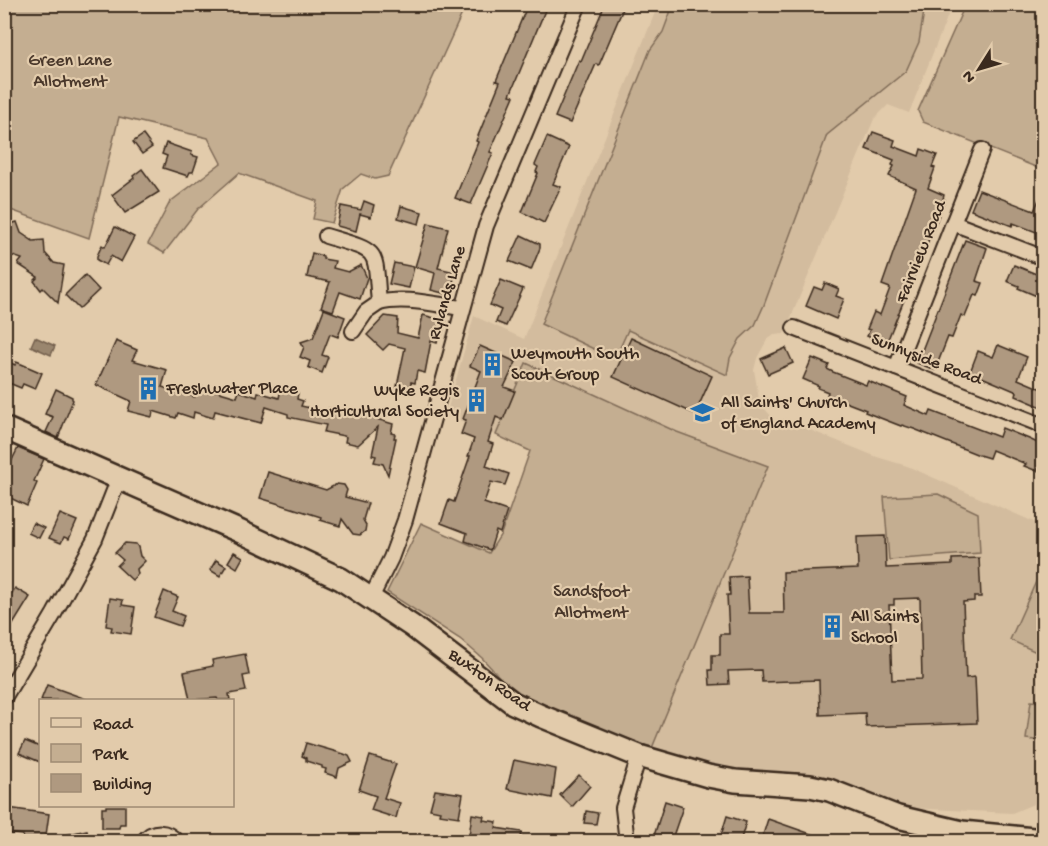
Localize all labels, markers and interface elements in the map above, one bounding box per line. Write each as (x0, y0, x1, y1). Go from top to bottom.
north arrow (949, 39, 1009, 99)
park label: Green Lane Allotment (28, 51, 112, 93)
text: N (959, 66, 981, 86)
street label: Fairview Road (892, 197, 953, 307)
street label: Rylands Lane (425, 243, 472, 342)
street label: Sunnyside Road (868, 329, 986, 391)
place label: Weymouth South Scout Group (511, 344, 640, 386)
building icon: Weymouth South Scout Group (480, 351, 506, 377)
building icon: Freshwater Place (135, 376, 161, 402)
place label: Freshwater Place (165, 379, 298, 400)
place label: Wyke Regis Horticultural Society (310, 381, 460, 423)
building icon: Wyke Regis Horticultural Society (464, 388, 490, 414)
place label: All Saints' Church of England Academy (721, 393, 876, 435)
school or university icon: All Saints' Church of England Academy (690, 400, 716, 426)
park label: Sandsfoot Allotment (553, 582, 630, 624)
place label: All Saints School (851, 607, 920, 649)
building icon: All Saints School (820, 614, 846, 640)
street label: Buxton Road (443, 644, 536, 718)
legend (39, 699, 234, 807)
text: Road (93, 715, 134, 736)
text: Park (92, 745, 129, 766)
text: Building (92, 775, 152, 796)

